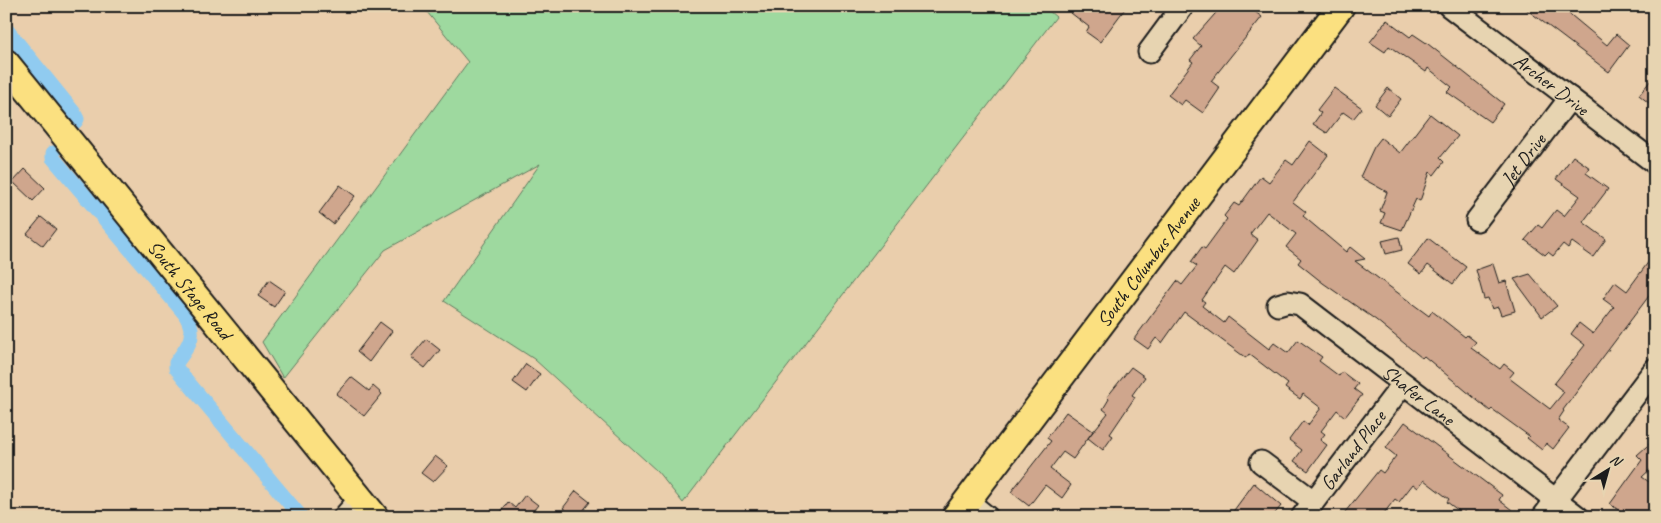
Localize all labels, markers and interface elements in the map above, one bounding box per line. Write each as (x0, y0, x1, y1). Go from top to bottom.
street label: Archer Drive (1509, 48, 1595, 122)
street label: Jet Drive (1495, 127, 1552, 192)
street label: South Columbus Avenue (1091, 191, 1206, 332)
street label: South Stage Road (142, 235, 239, 347)
street label: Shafer Lane (1377, 360, 1461, 432)
street label: Garland Place (1315, 404, 1392, 495)
north arrow (1584, 446, 1634, 496)
text: N (1607, 451, 1626, 471)

